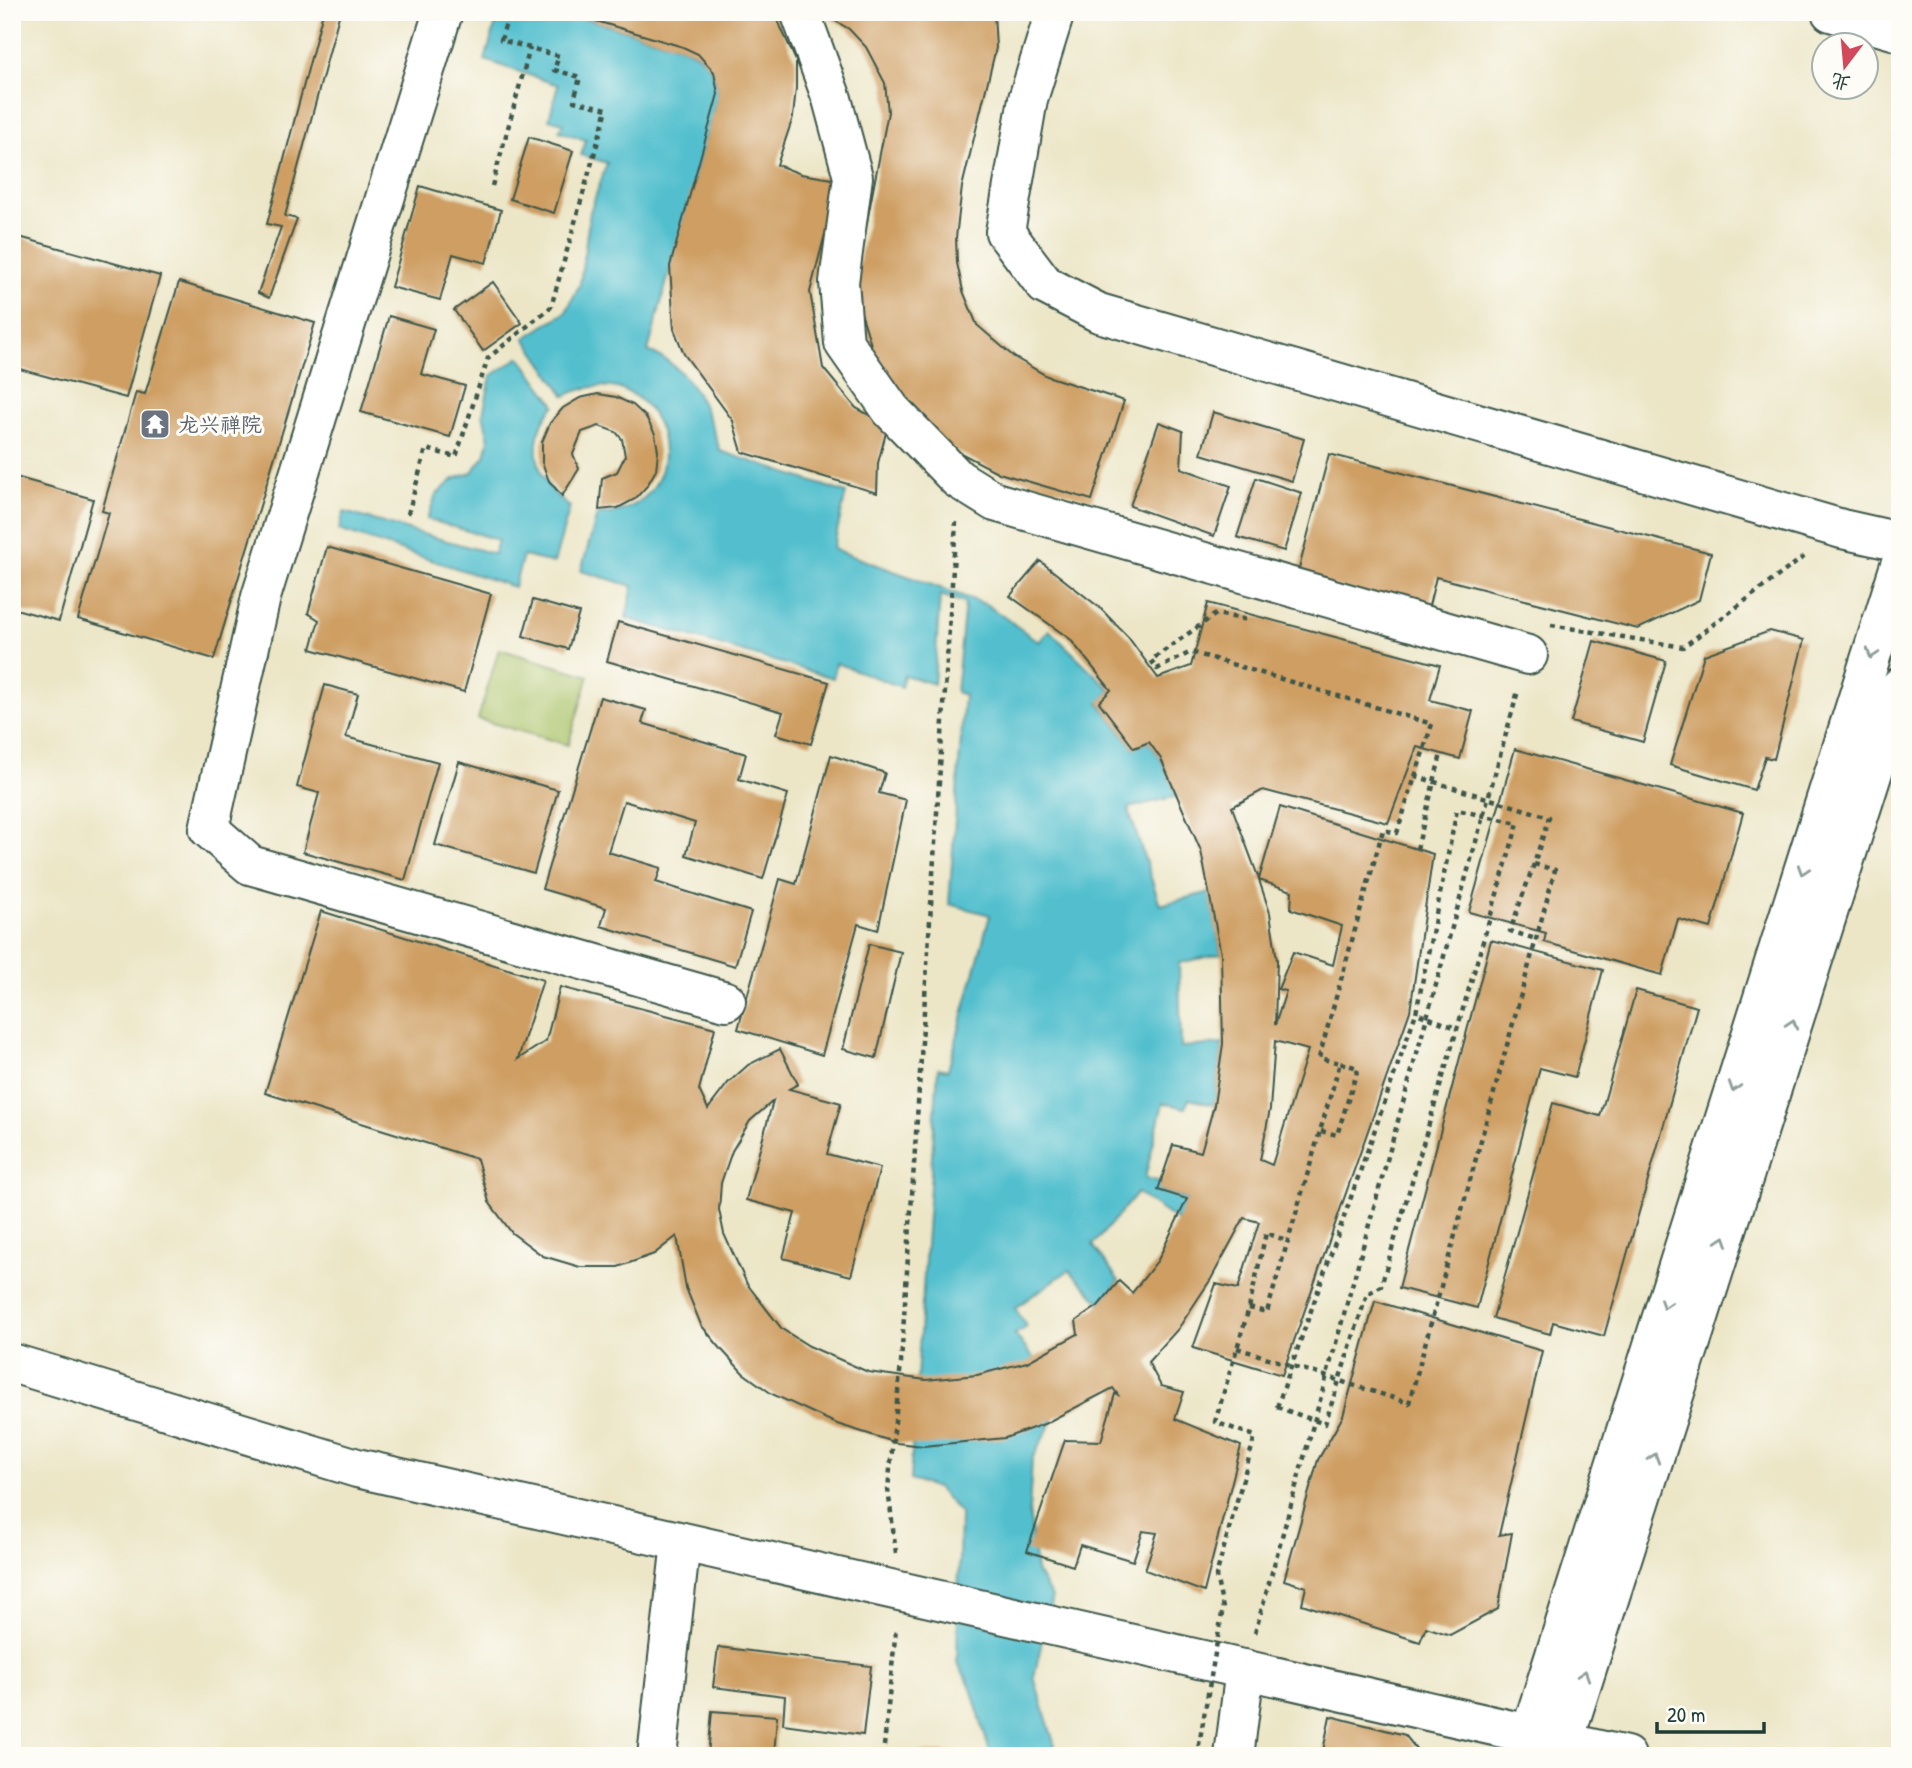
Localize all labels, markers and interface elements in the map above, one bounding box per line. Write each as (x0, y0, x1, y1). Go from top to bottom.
north arrow (1811, 32, 1881, 102)
text: 北 (1828, 67, 1853, 97)
temple icon: 龙兴禅院 (138, 407, 172, 441)
place label: 龙兴禅院 (178, 410, 262, 439)
one-way arrow (1865, 647, 1880, 659)
one-way arrow (1797, 864, 1811, 876)
one-way arrow (1784, 1019, 1798, 1031)
one-way arrow (1728, 1081, 1742, 1093)
one-way arrow (1714, 1236, 1729, 1248)
one-way arrow (1659, 1298, 1674, 1310)
one-way arrow (1645, 1452, 1660, 1464)
one-way arrow (1576, 1669, 1591, 1681)
scale bar (1657, 1691, 1763, 1735)
text: 20 m (1667, 1700, 1705, 1729)

